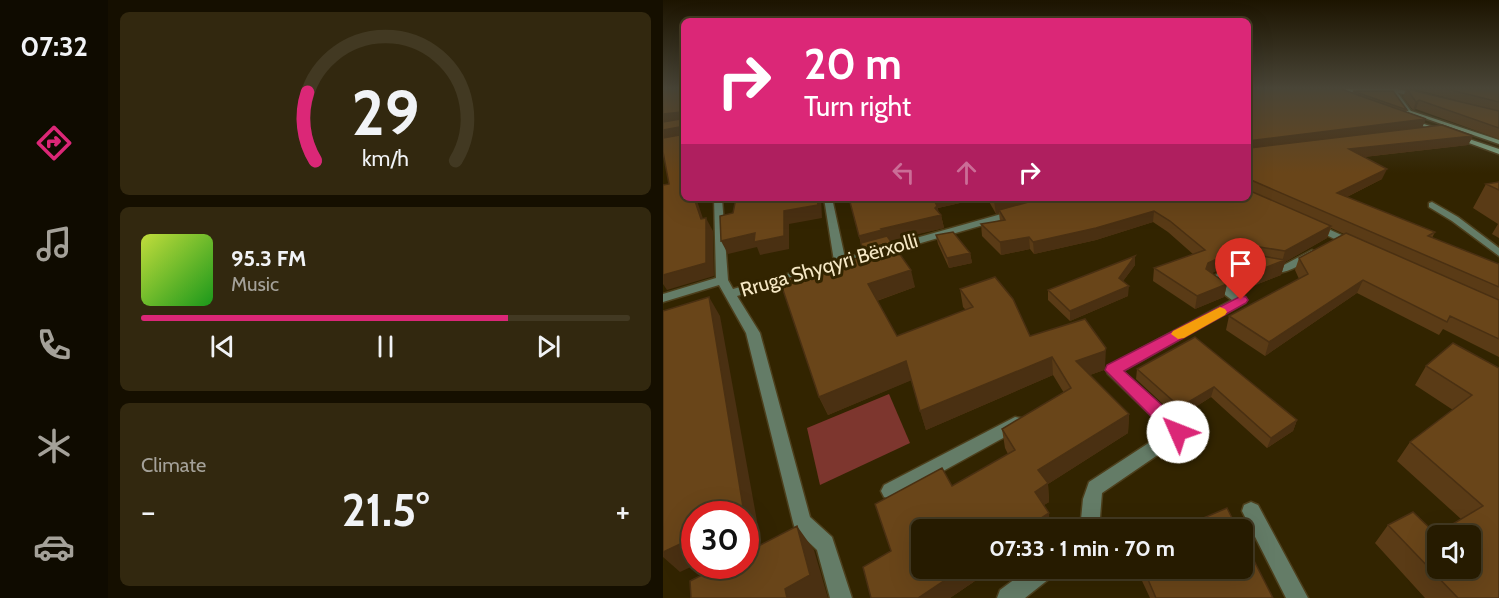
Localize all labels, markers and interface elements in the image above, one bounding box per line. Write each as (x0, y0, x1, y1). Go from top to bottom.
text: 07:32 (20, 30, 88, 63)
text: 20 m (804, 38, 902, 90)
icon: right (705, 42, 783, 120)
text: 29 (351, 75, 420, 151)
text: Turn right (804, 90, 911, 123)
icon: directions (33, 122, 75, 164)
text: km/h (362, 145, 409, 171)
icon: left (887, 156, 920, 189)
icon: ahead (950, 156, 983, 189)
icon: right (1013, 156, 1046, 189)
icon: music (33, 223, 75, 265)
street label: Rruga Shyqyri Bërxolli (738, 228, 920, 302)
pin (1215, 238, 1266, 300)
text: 95.3 FM (231, 245, 306, 272)
icon: arrive (1224, 247, 1257, 280)
text: Music (231, 272, 279, 296)
icon: phone (33, 324, 75, 366)
icon: previous (206, 330, 239, 363)
icon: pause (369, 330, 402, 363)
icon: next (532, 330, 565, 363)
position arrow (1146, 400, 1210, 464)
icon: climate (33, 425, 75, 467)
text: Climate (141, 453, 206, 477)
text: 21.5° (342, 483, 429, 537)
text: − (141, 491, 156, 531)
text: + (615, 491, 630, 531)
speed limit sign: 30 (681, 501, 759, 579)
map controls (1427, 525, 1481, 579)
button: sound (1427, 525, 1481, 579)
icon: car (33, 526, 75, 568)
text: 07:33 · 1 min · 70 m (989, 535, 1175, 562)

